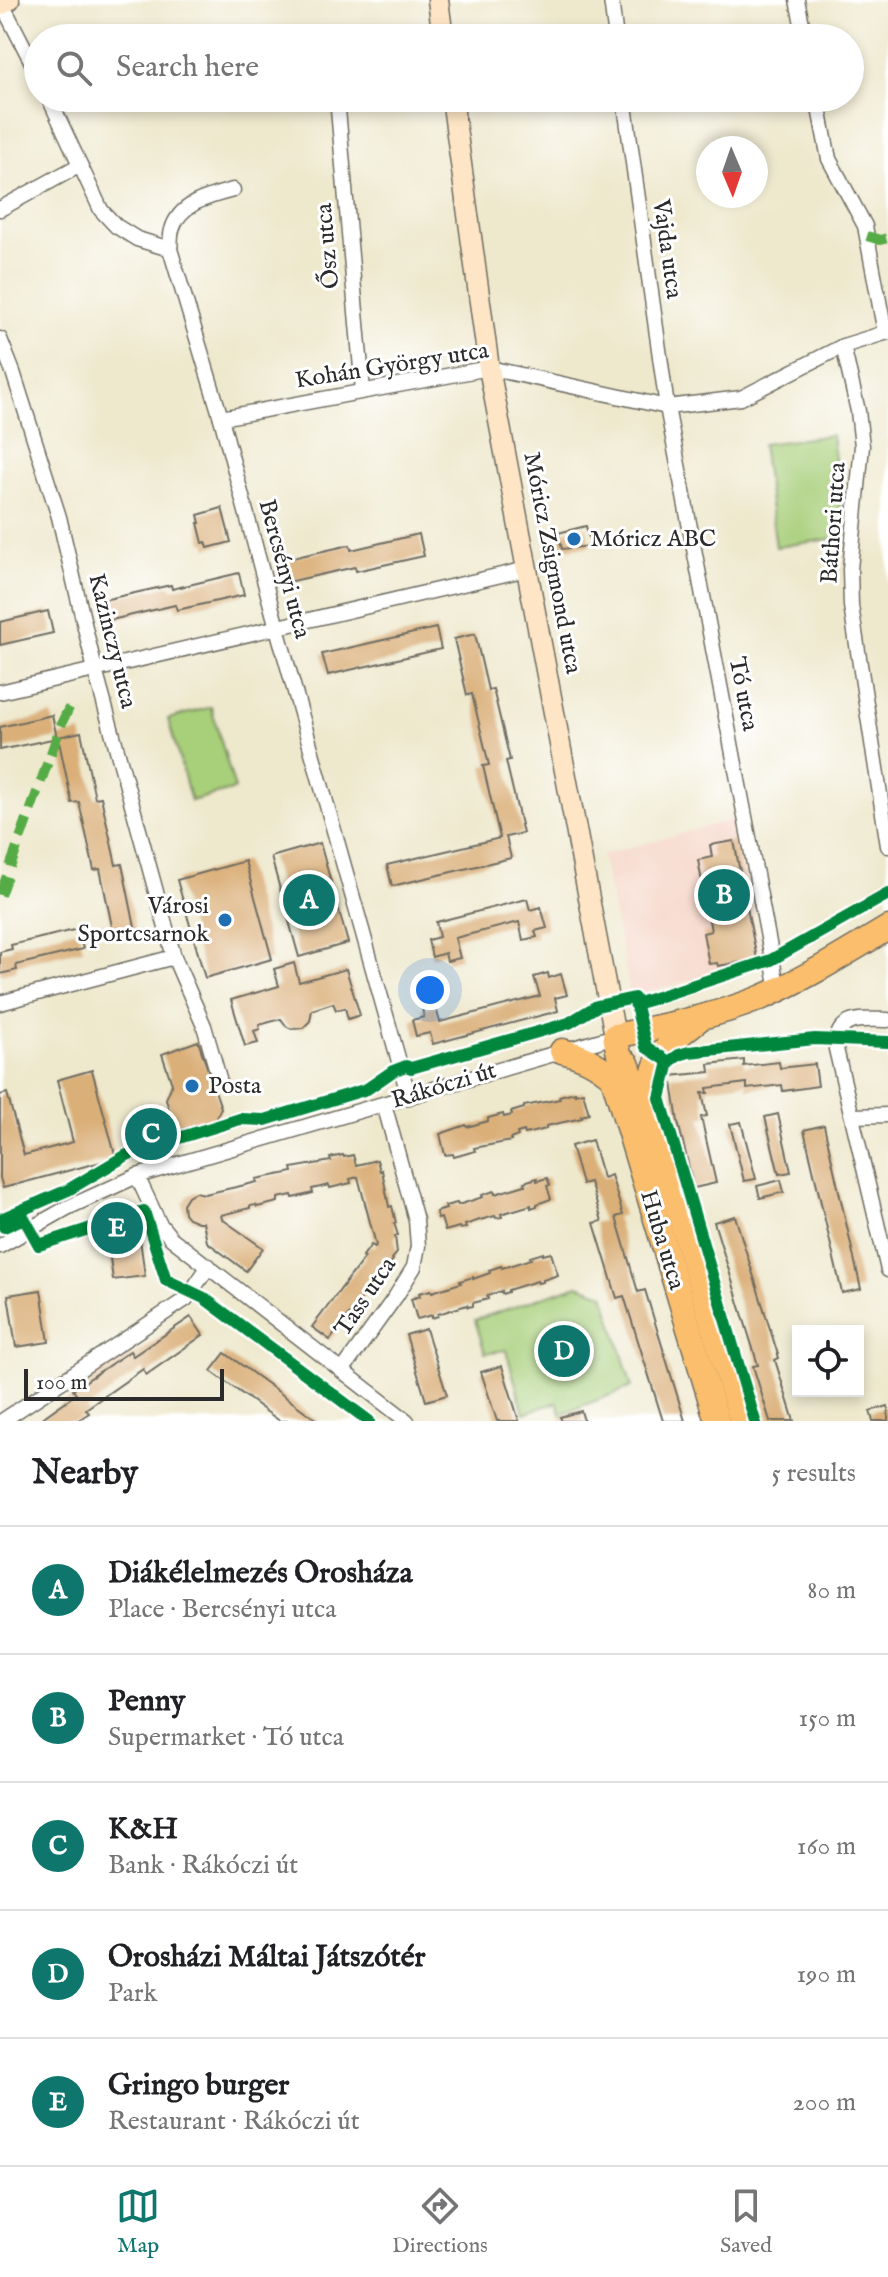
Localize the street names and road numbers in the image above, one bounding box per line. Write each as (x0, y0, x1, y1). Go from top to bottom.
street label: Vajda utca (645, 196, 689, 301)
street label: Ősz utca (309, 201, 347, 290)
street label: Kohán György utca (293, 335, 492, 397)
street label: Móricz Zsigmond utca (515, 450, 589, 677)
street label: Báthori utca (814, 461, 854, 585)
street label: Bercsényi utca (251, 496, 318, 643)
street label: Kazinczy utca (80, 570, 144, 712)
street label: Tó utca (721, 654, 765, 734)
street label: Rákóczi út (388, 1055, 500, 1117)
street label: Huba utca (632, 1186, 692, 1294)
street label: Tass utca (328, 1251, 404, 1343)

